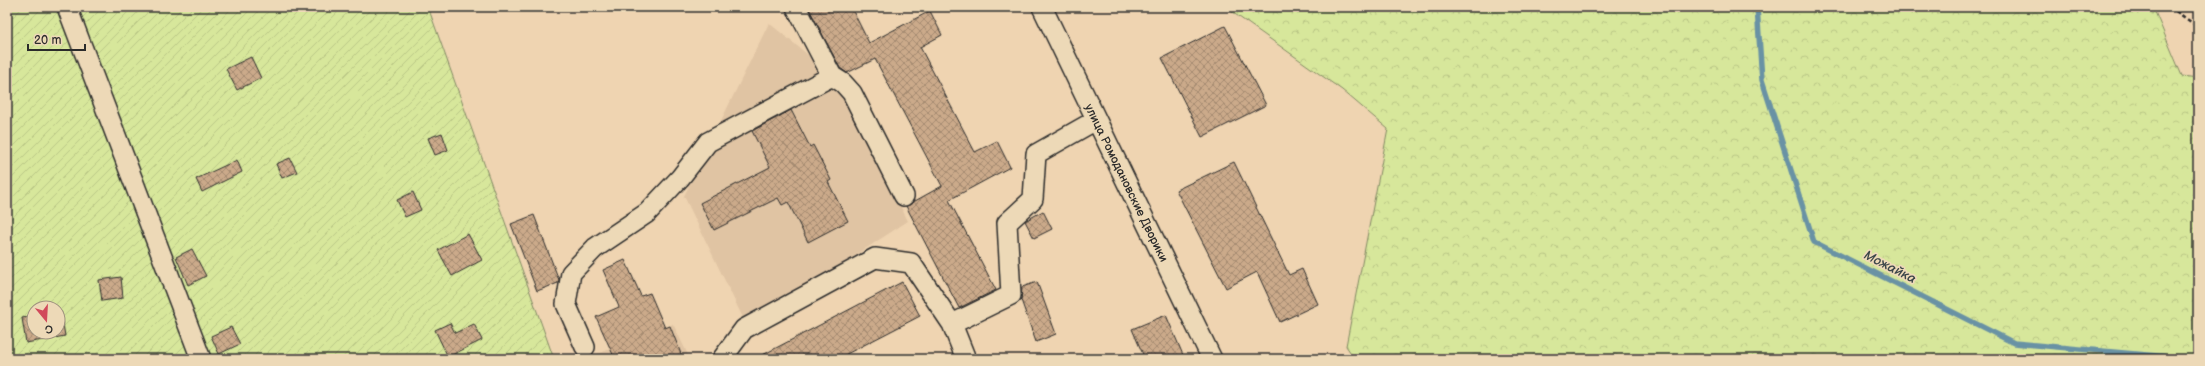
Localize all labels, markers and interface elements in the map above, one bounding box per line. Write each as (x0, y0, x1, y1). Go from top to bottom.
scale bar (28, 26, 85, 52)
text: 20 m (34, 33, 61, 48)
street label: улица Ромодановские Дворики (1081, 101, 1171, 265)
water label: Можайка (1861, 247, 1919, 287)
north arrow (26, 300, 66, 340)
text: С (43, 322, 55, 337)

